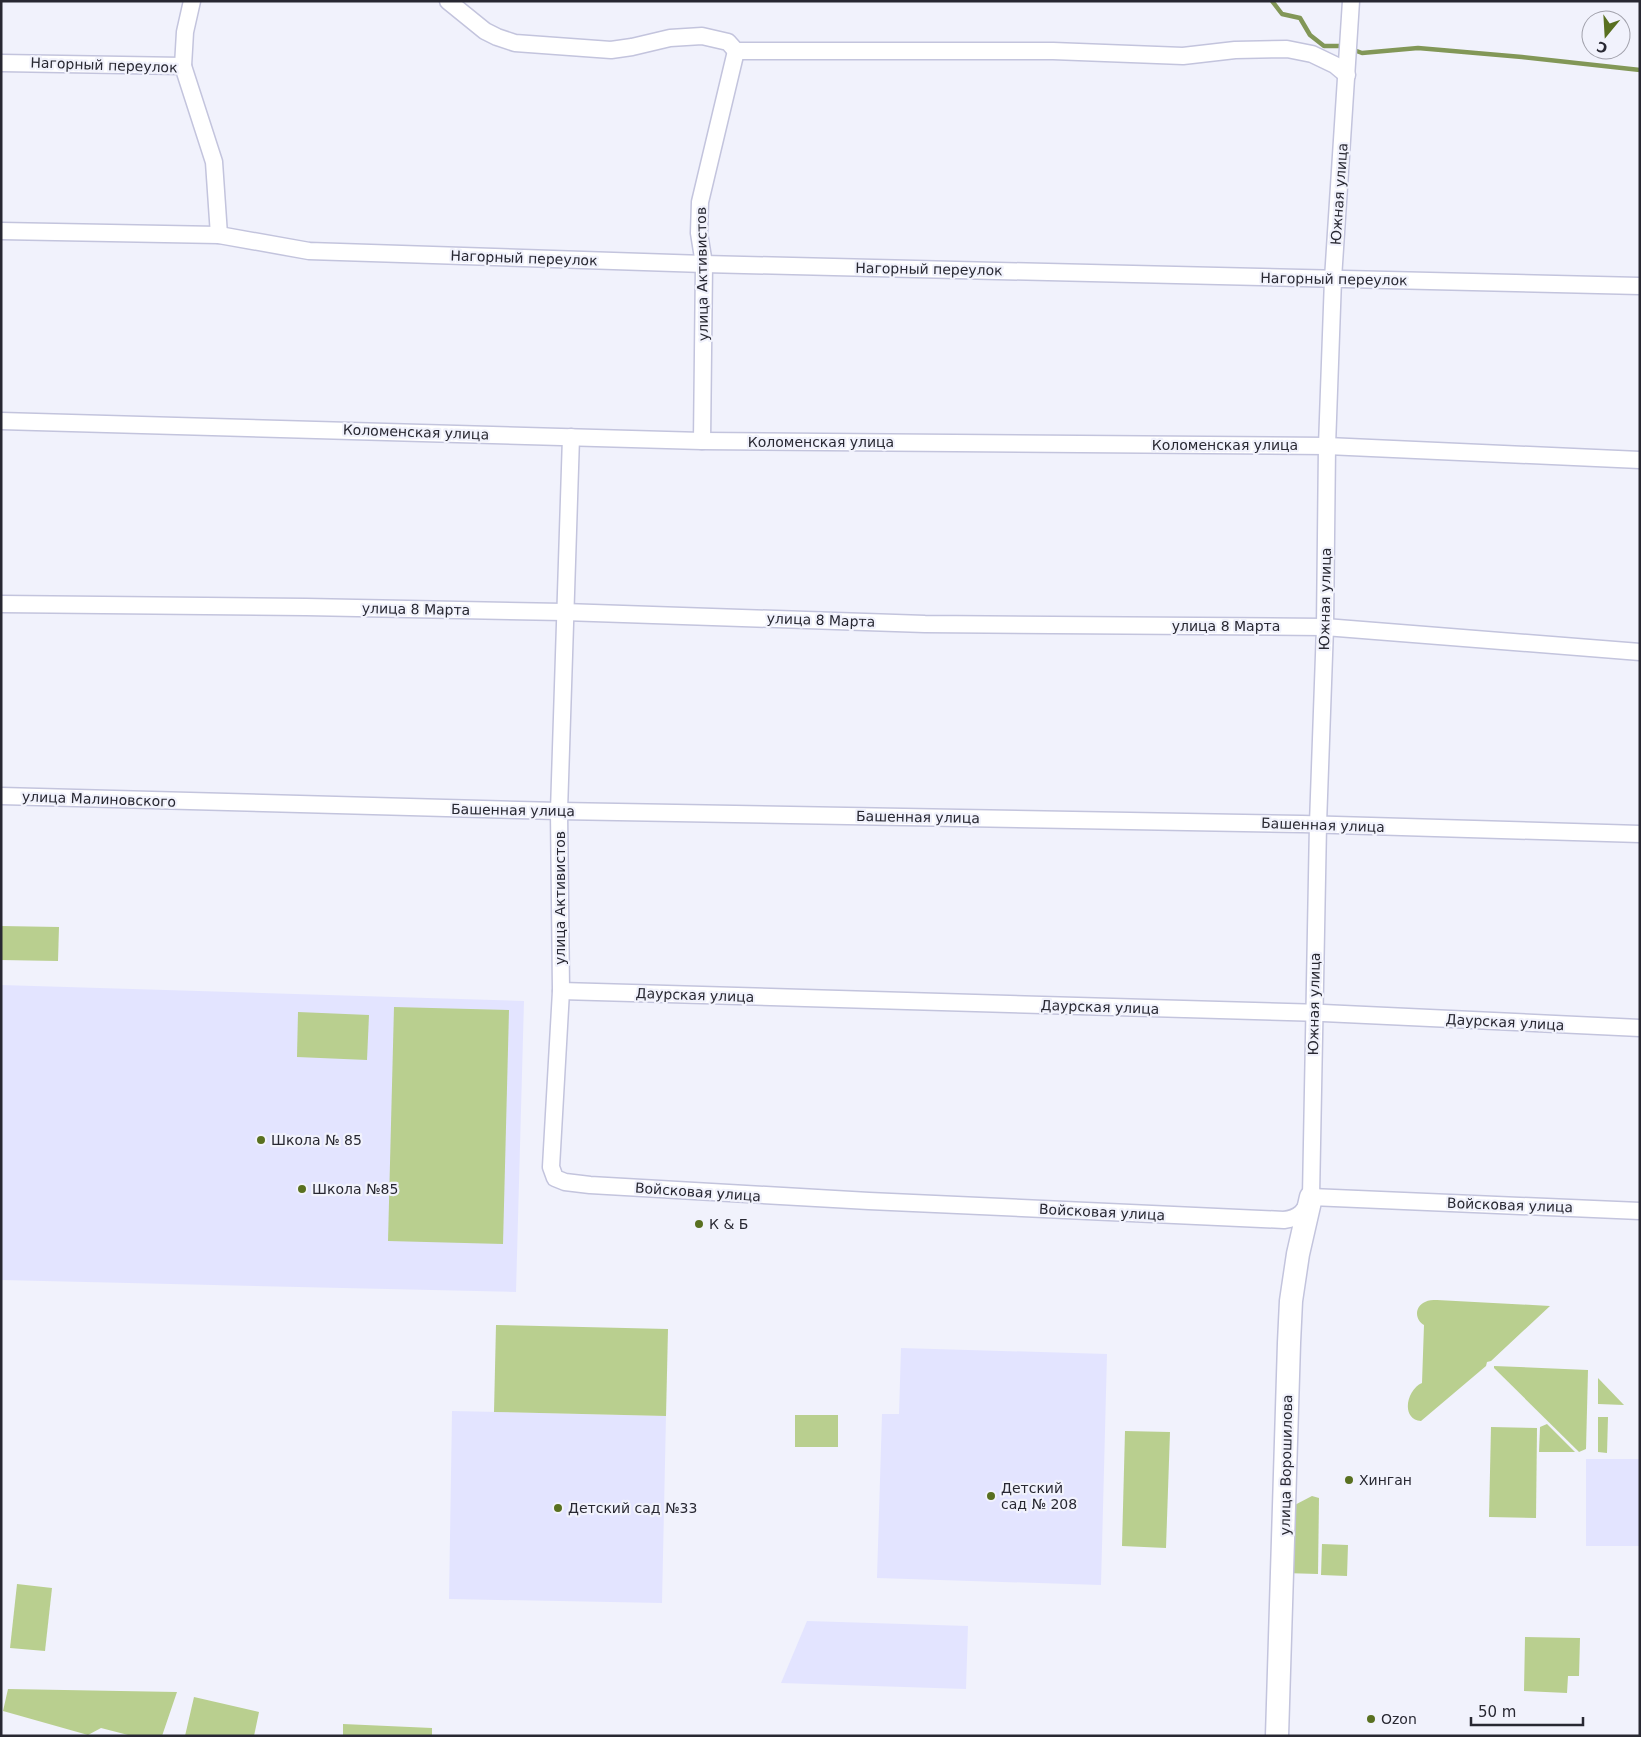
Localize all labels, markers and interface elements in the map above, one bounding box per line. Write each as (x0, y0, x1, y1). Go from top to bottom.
north arrow (1581, 10, 1631, 60)
text: С (1595, 38, 1609, 57)
street label: Нагорный переулок (30, 54, 178, 76)
street label: Южная улица (1327, 142, 1351, 246)
street label: улица Активистов (693, 207, 711, 341)
street label: Нагорный переулок (450, 247, 598, 269)
street label: Нагорный переулок (855, 260, 1003, 278)
street label: Нагорный переулок (1260, 270, 1408, 288)
street label: Коломенская улица (343, 421, 489, 443)
street label: Коломенская улица (748, 434, 894, 450)
street label: Коломенская улица (1152, 437, 1298, 453)
street label: Южная улица (1316, 547, 1334, 651)
street label: улица 8 Марта (362, 600, 470, 618)
street label: улица 8 Марта (766, 610, 876, 630)
street label: улица 8 Марта (1172, 618, 1280, 634)
street label: улица Малиновского (22, 788, 176, 810)
street label: Башенная улица (451, 801, 575, 819)
street label: Башенная улица (856, 808, 980, 826)
street label: Башенная улица (1261, 815, 1385, 835)
street label: улица Активистов (552, 831, 568, 965)
street label: Южная улица (1305, 952, 1323, 1056)
street label: Даурская улица (635, 985, 755, 1005)
street label: Даурская улица (1040, 997, 1160, 1017)
street label: Даурская улица (1445, 1011, 1565, 1033)
place label: Школа № 85 (271, 1132, 362, 1148)
marker: Школа № 85 (255, 1134, 267, 1146)
street label: Войсковая улица (635, 1180, 761, 1204)
place label: Школа №85 (312, 1181, 398, 1197)
marker: Школа №85 (296, 1183, 308, 1195)
street label: Войсковая улица (1447, 1195, 1573, 1215)
street label: Войсковая улица (1039, 1201, 1165, 1223)
place label: К & Б (709, 1216, 748, 1232)
marker: К & Б (693, 1218, 705, 1230)
street label: улица Ворошилова (1277, 1394, 1295, 1536)
place label: Хинган (1359, 1472, 1412, 1488)
marker: Хинган (1343, 1474, 1355, 1486)
place label: Детский сад № 208 (1001, 1480, 1077, 1512)
marker: Детский сад № 208 (985, 1490, 997, 1502)
place label: Детский сад №33 (568, 1500, 697, 1516)
marker: Детский сад №33 (552, 1502, 564, 1514)
scale bar (1471, 1694, 1584, 1726)
text: 50 m (1478, 1703, 1516, 1721)
place label: Ozon (1381, 1711, 1417, 1727)
marker: Ozon (1365, 1713, 1377, 1725)

